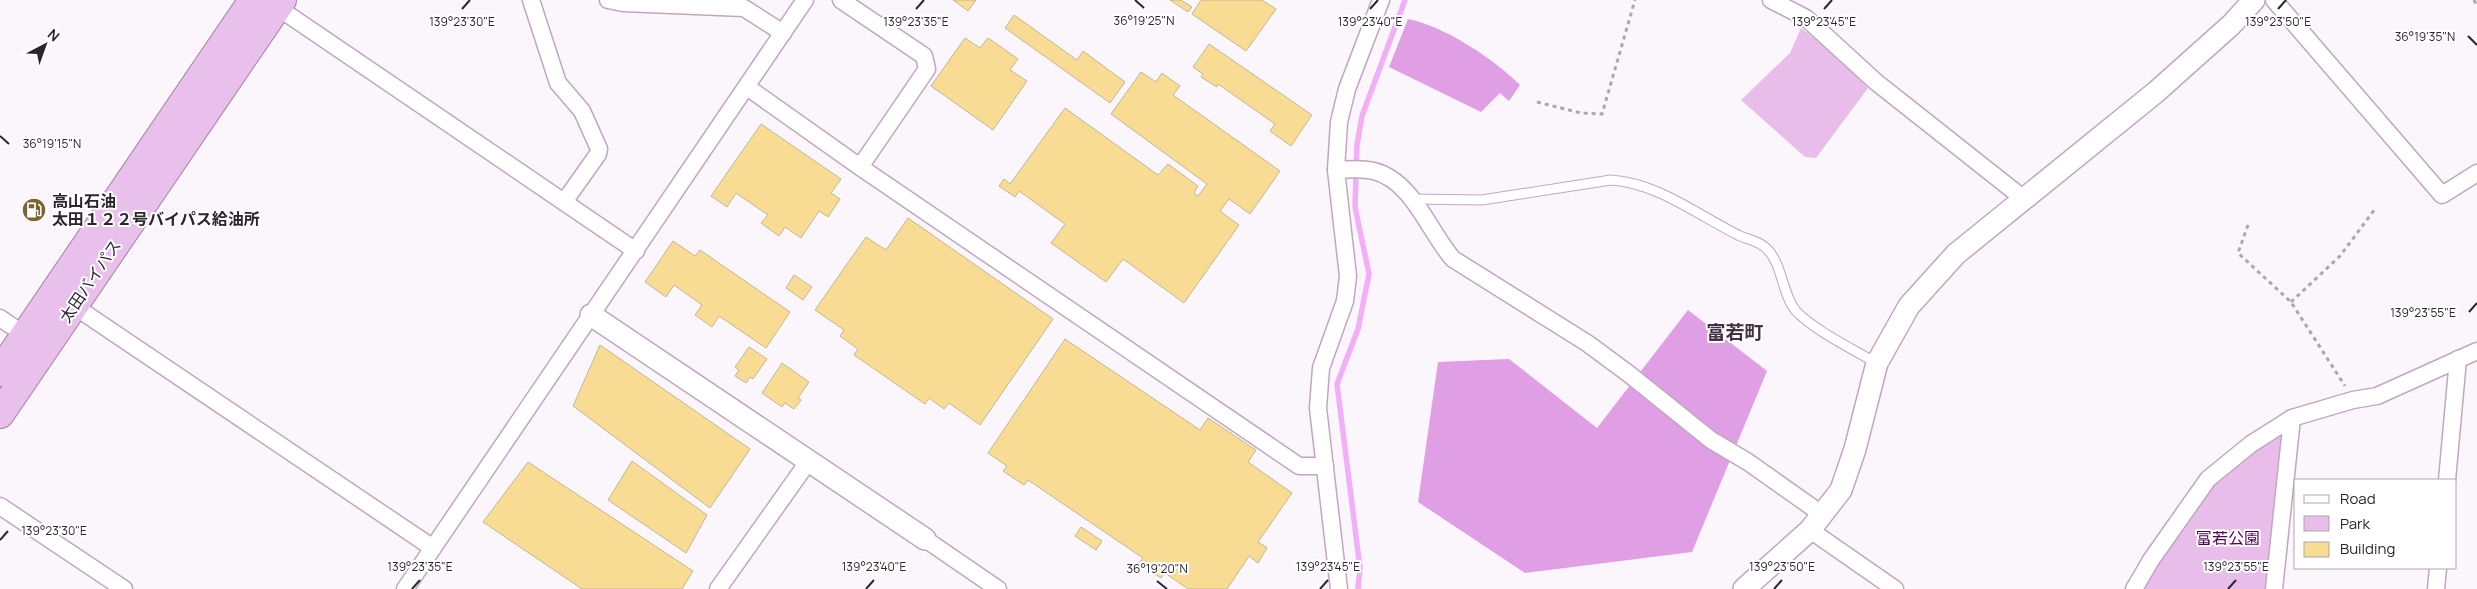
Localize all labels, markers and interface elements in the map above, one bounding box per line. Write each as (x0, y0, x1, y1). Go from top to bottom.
text: 36°19'25"N (1114, 12, 1174, 29)
text: 139°23'30"E (429, 13, 495, 30)
text: 139°23'35"E (883, 13, 949, 30)
text: 139°23'40"E (1338, 13, 1403, 30)
text: 139°23'45"E (1792, 13, 1856, 30)
text: 139°23'50"E (2245, 13, 2311, 30)
north arrow (20, 20, 70, 70)
text: N (44, 24, 64, 45)
text: 36°19'35"N (2395, 28, 2455, 45)
text: 36°19'15"N (23, 135, 81, 152)
place label: 高山石油 太田１２２号バイパス給油所 (52, 190, 260, 230)
fuel station icon: 高山石油 太田１２２号バイパス給油所 (21, 197, 47, 223)
street label: 太田バイパス (54, 235, 126, 327)
text: 139°23'55"E (2390, 304, 2456, 321)
district label: 富若町 (1706, 319, 1764, 345)
legend (2294, 479, 2457, 569)
text: Road (2340, 488, 2376, 509)
text: Park (2340, 513, 2370, 534)
text: 139°23'30"E (21, 522, 87, 539)
park label: 富若公園 (2196, 527, 2260, 549)
text: Building (2340, 538, 2395, 559)
text: 139°23'35"E (387, 558, 453, 575)
text: 139°23'40"E (842, 558, 907, 575)
text: 139°23'45"E (1296, 558, 1360, 575)
text: 139°23'50"E (1749, 558, 1815, 575)
text: 139°23'55"E (2203, 558, 2269, 575)
text: 36°19'20"N (1126, 560, 1188, 577)

